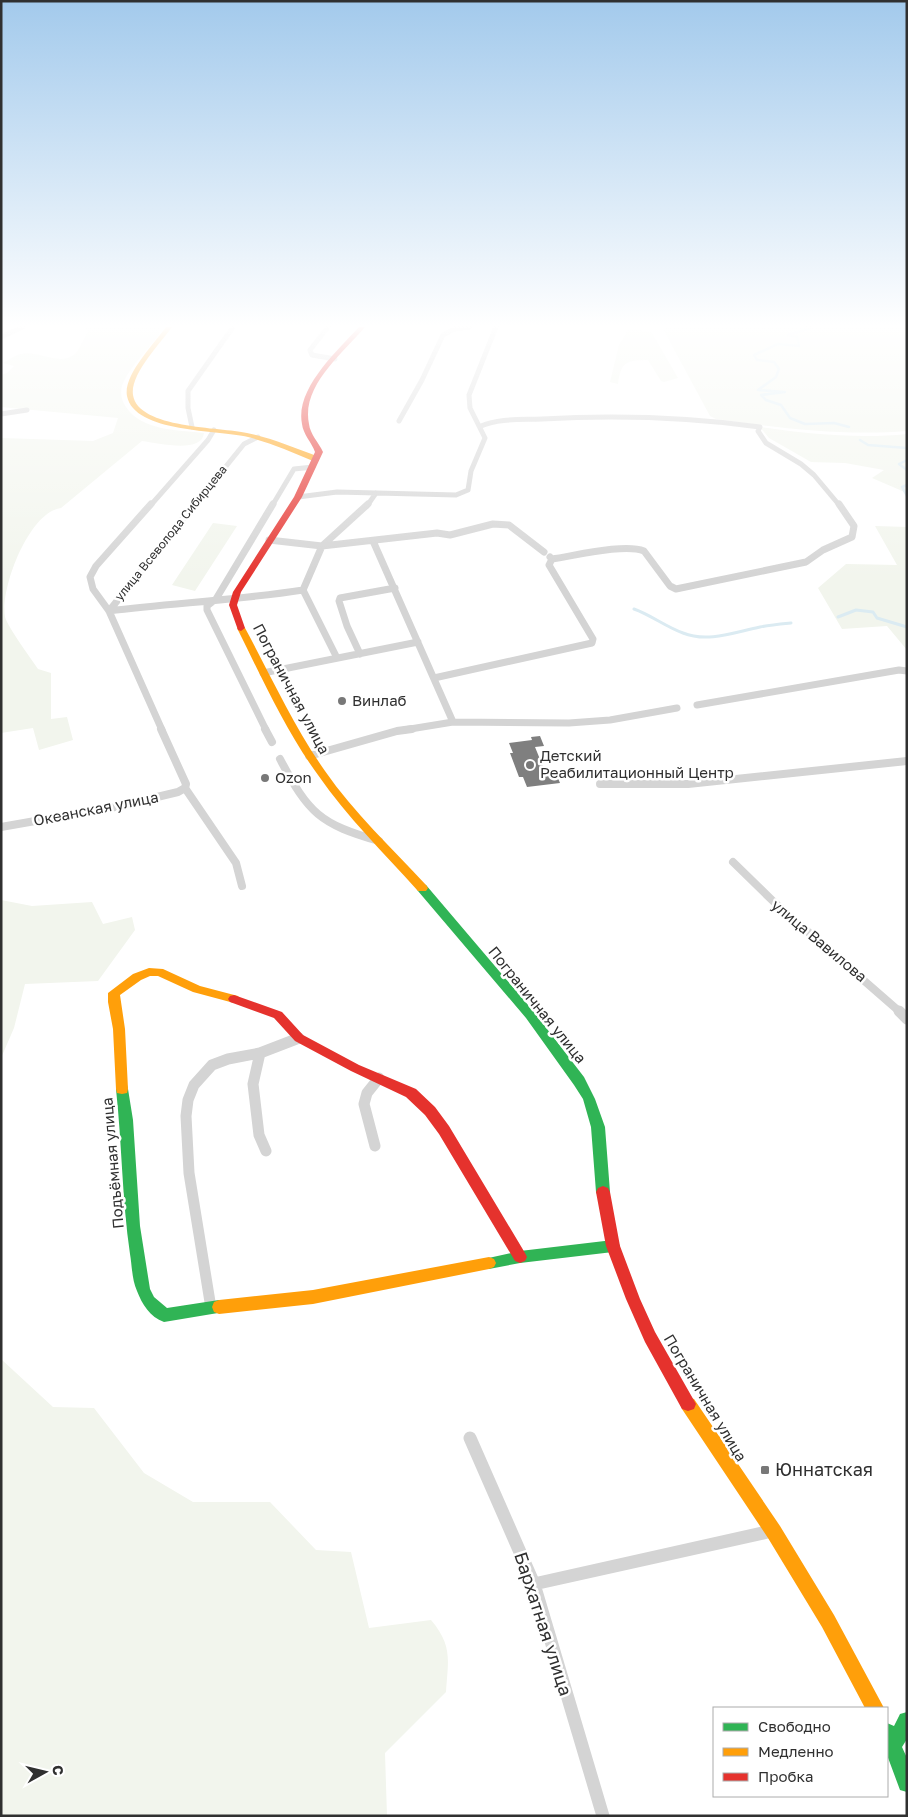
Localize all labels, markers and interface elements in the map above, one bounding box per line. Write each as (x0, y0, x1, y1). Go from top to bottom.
street label: улица Всеволода Сибирцева (111, 462, 230, 604)
street label: Пограничная улица (250, 620, 334, 757)
place label: Винлаб (352, 691, 407, 709)
marker: Винлаб (336, 695, 348, 707)
place label: Детский Реабилитационный Центр (540, 746, 734, 781)
marker: Детский Реабилитационный Центр (524, 759, 536, 771)
place label: Ozon (275, 768, 312, 786)
marker: Ozon (259, 772, 271, 784)
street label: Океанская улица (32, 787, 160, 829)
street label: улица Вавилова (768, 895, 871, 985)
street label: Пограничная улица (485, 942, 591, 1067)
street label: Подъёмная улица (97, 1097, 127, 1229)
street label: Пограничная улица (661, 1331, 751, 1464)
place label: Юннатская (775, 1458, 873, 1480)
marker: Юннатская (759, 1464, 771, 1476)
street label: Бархатная улица (510, 1549, 578, 1698)
legend (713, 1707, 888, 1797)
text: Свободно (758, 1717, 831, 1735)
text: Медленно (758, 1742, 834, 1760)
north arrow (20, 1747, 70, 1797)
text: С (49, 1764, 67, 1776)
text: Пробка (758, 1767, 813, 1785)

